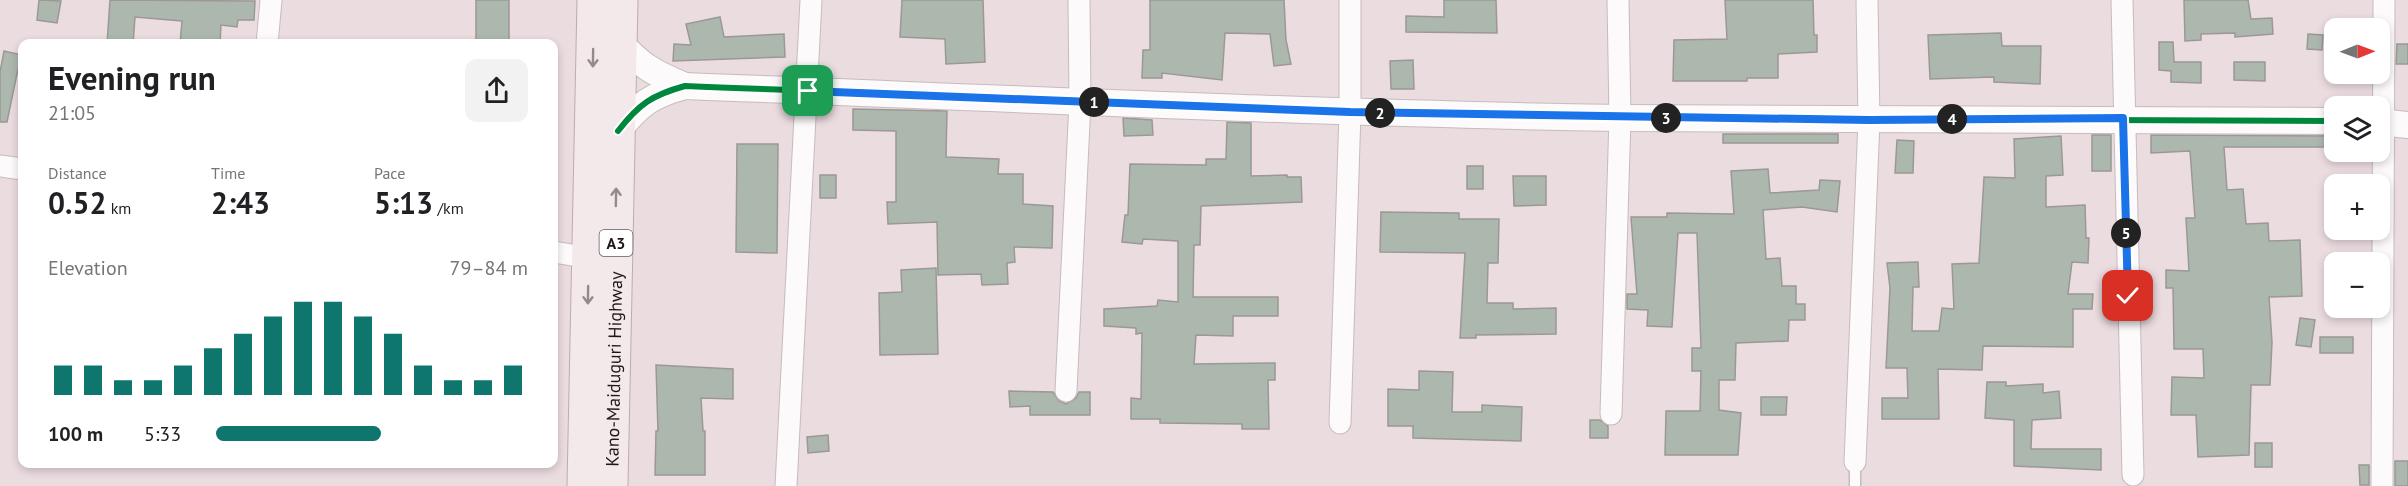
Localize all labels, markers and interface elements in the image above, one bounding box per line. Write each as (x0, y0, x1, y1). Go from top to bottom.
north arrow (2324, 18, 2390, 84)
map controls (2324, 18, 2390, 318)
one-way arrow (587, 48, 599, 68)
text: Evening run (48, 56, 216, 99)
button: share (465, 59, 528, 122)
pin (782, 65, 833, 116)
icon: arrive (791, 74, 824, 107)
pin: 1 (1079, 87, 1109, 117)
text: 1 (1089, 92, 1099, 112)
button: layers (2324, 96, 2390, 162)
pin: 2 (1365, 98, 1395, 128)
text: 21:05 (48, 100, 96, 126)
text: 2 (1375, 103, 1385, 123)
pin: 3 (1651, 103, 1681, 133)
pin: 4 (1937, 104, 1967, 134)
text: 3 (1661, 108, 1671, 128)
text: 4 (1947, 109, 1957, 129)
text: Distance (48, 163, 107, 183)
text: Time (211, 163, 245, 183)
text: Pace (374, 163, 405, 183)
button: + (2324, 174, 2390, 240)
text: 0.52 (48, 183, 106, 222)
text: 2:43 (211, 183, 270, 222)
text: 5:13 (374, 183, 433, 222)
one-way arrow (611, 187, 622, 207)
text: km (106, 198, 131, 218)
text: /km (433, 198, 464, 218)
pin: 5 (2111, 218, 2141, 248)
text: 5 (2121, 223, 2131, 243)
road number: A3 (600, 230, 632, 256)
button: − (2324, 252, 2390, 318)
text: Elevation (48, 255, 128, 281)
text: 79–84 m (450, 255, 528, 281)
pin (2102, 270, 2153, 321)
street label: Kano-Maiduguri Highway (600, 271, 627, 467)
icon: check (2111, 279, 2144, 312)
one-way arrow (582, 285, 594, 305)
text: 100 m (48, 421, 103, 447)
text: 5:33 (144, 421, 181, 447)

